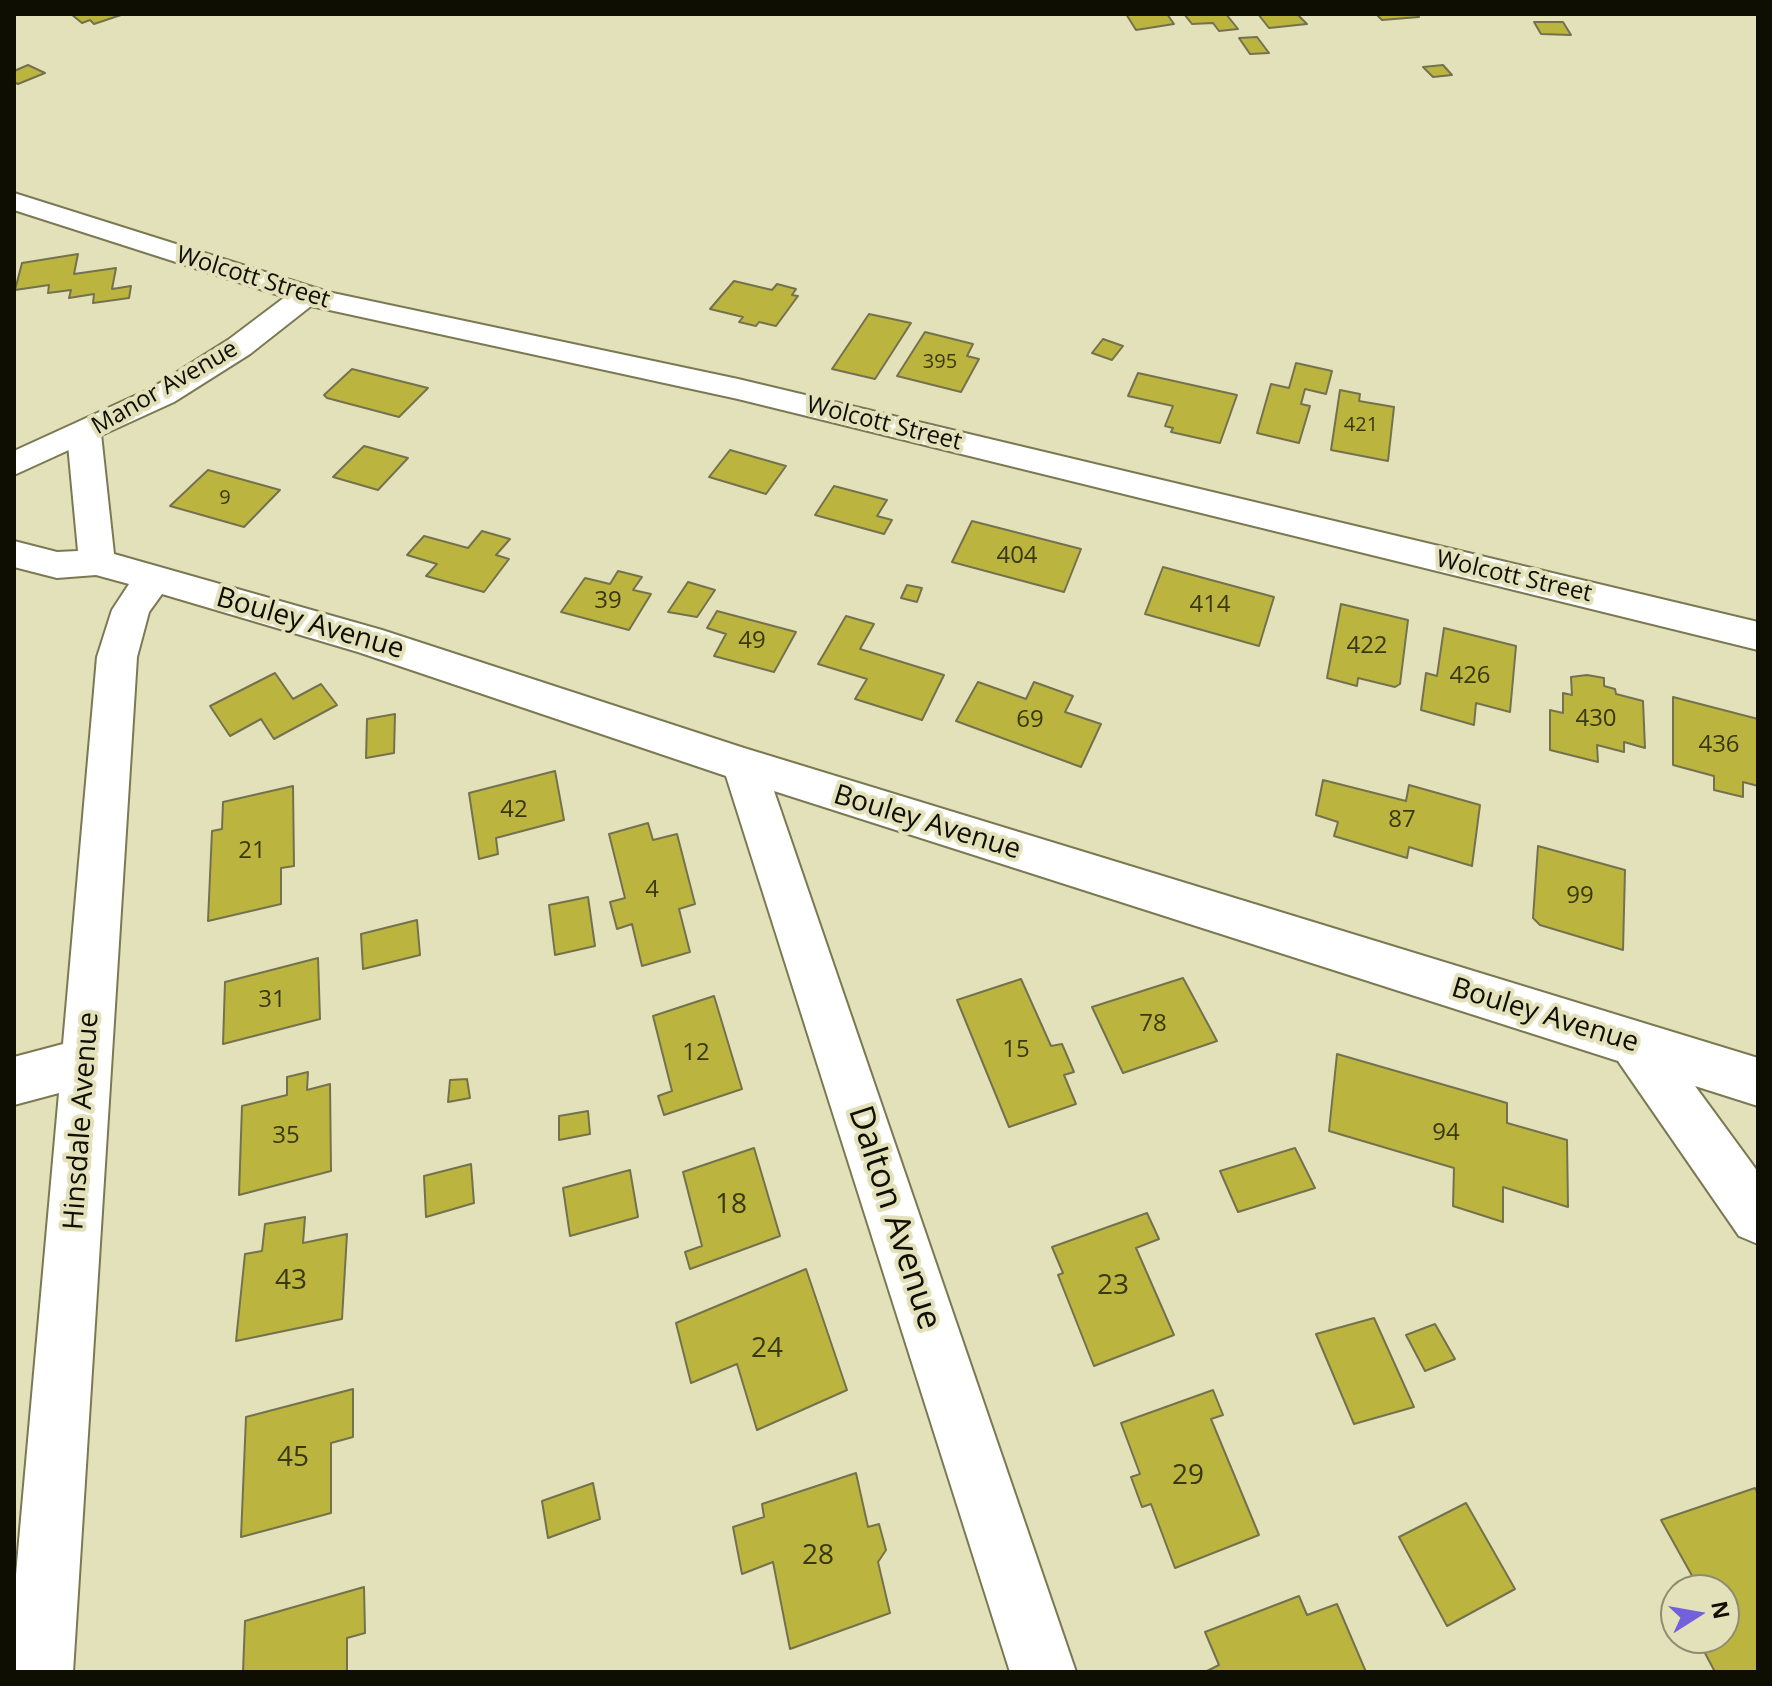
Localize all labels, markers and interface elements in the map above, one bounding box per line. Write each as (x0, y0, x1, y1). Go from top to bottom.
street label: Wolcott Street (173, 241, 333, 315)
street label: Manor Avenue (87, 335, 243, 441)
house number: 395 (923, 350, 957, 374)
street label: Wolcott Street (803, 391, 965, 457)
house number: 421 (1344, 413, 1378, 437)
house number: 9 (219, 486, 231, 510)
house number: 404 (996, 542, 1038, 570)
street label: Wolcott Street (1433, 545, 1595, 609)
street label: Bouley Avenue (212, 581, 408, 667)
house number: 39 (594, 587, 622, 615)
house number: 414 (1189, 591, 1231, 619)
house number: 49 (738, 627, 766, 655)
house number: 422 (1346, 632, 1388, 660)
house number: 426 (1449, 662, 1491, 690)
house number: 430 (1575, 705, 1617, 733)
house number: 69 (1016, 706, 1044, 734)
house number: 436 (1698, 731, 1740, 759)
street label: Bouley Avenue (829, 779, 1025, 867)
house number: 42 (500, 796, 528, 824)
house number: 87 (1388, 806, 1416, 834)
house number: 21 (238, 837, 266, 865)
house number: 4 (645, 876, 659, 904)
house number: 99 (1566, 882, 1594, 910)
street label: Bouley Avenue (1447, 972, 1643, 1060)
house number: 31 (258, 986, 286, 1014)
house number: 78 (1139, 1010, 1167, 1038)
street label: Hinsdale Avenue (58, 1011, 106, 1231)
house number: 15 (1002, 1036, 1030, 1064)
house number: 12 (682, 1039, 710, 1067)
street label: Dalton Avenue (839, 1101, 949, 1335)
house number: 94 (1432, 1119, 1460, 1147)
house number: 35 (272, 1122, 300, 1150)
house number: 18 (715, 1188, 747, 1222)
house number: 43 (275, 1264, 307, 1298)
house number: 23 (1097, 1269, 1129, 1303)
house number: 24 (751, 1332, 783, 1366)
house number: 45 (277, 1441, 309, 1475)
house number: 29 (1172, 1459, 1204, 1493)
house number: 28 (802, 1539, 834, 1573)
north arrow (1660, 1574, 1740, 1654)
text: N (1705, 1598, 1738, 1621)

